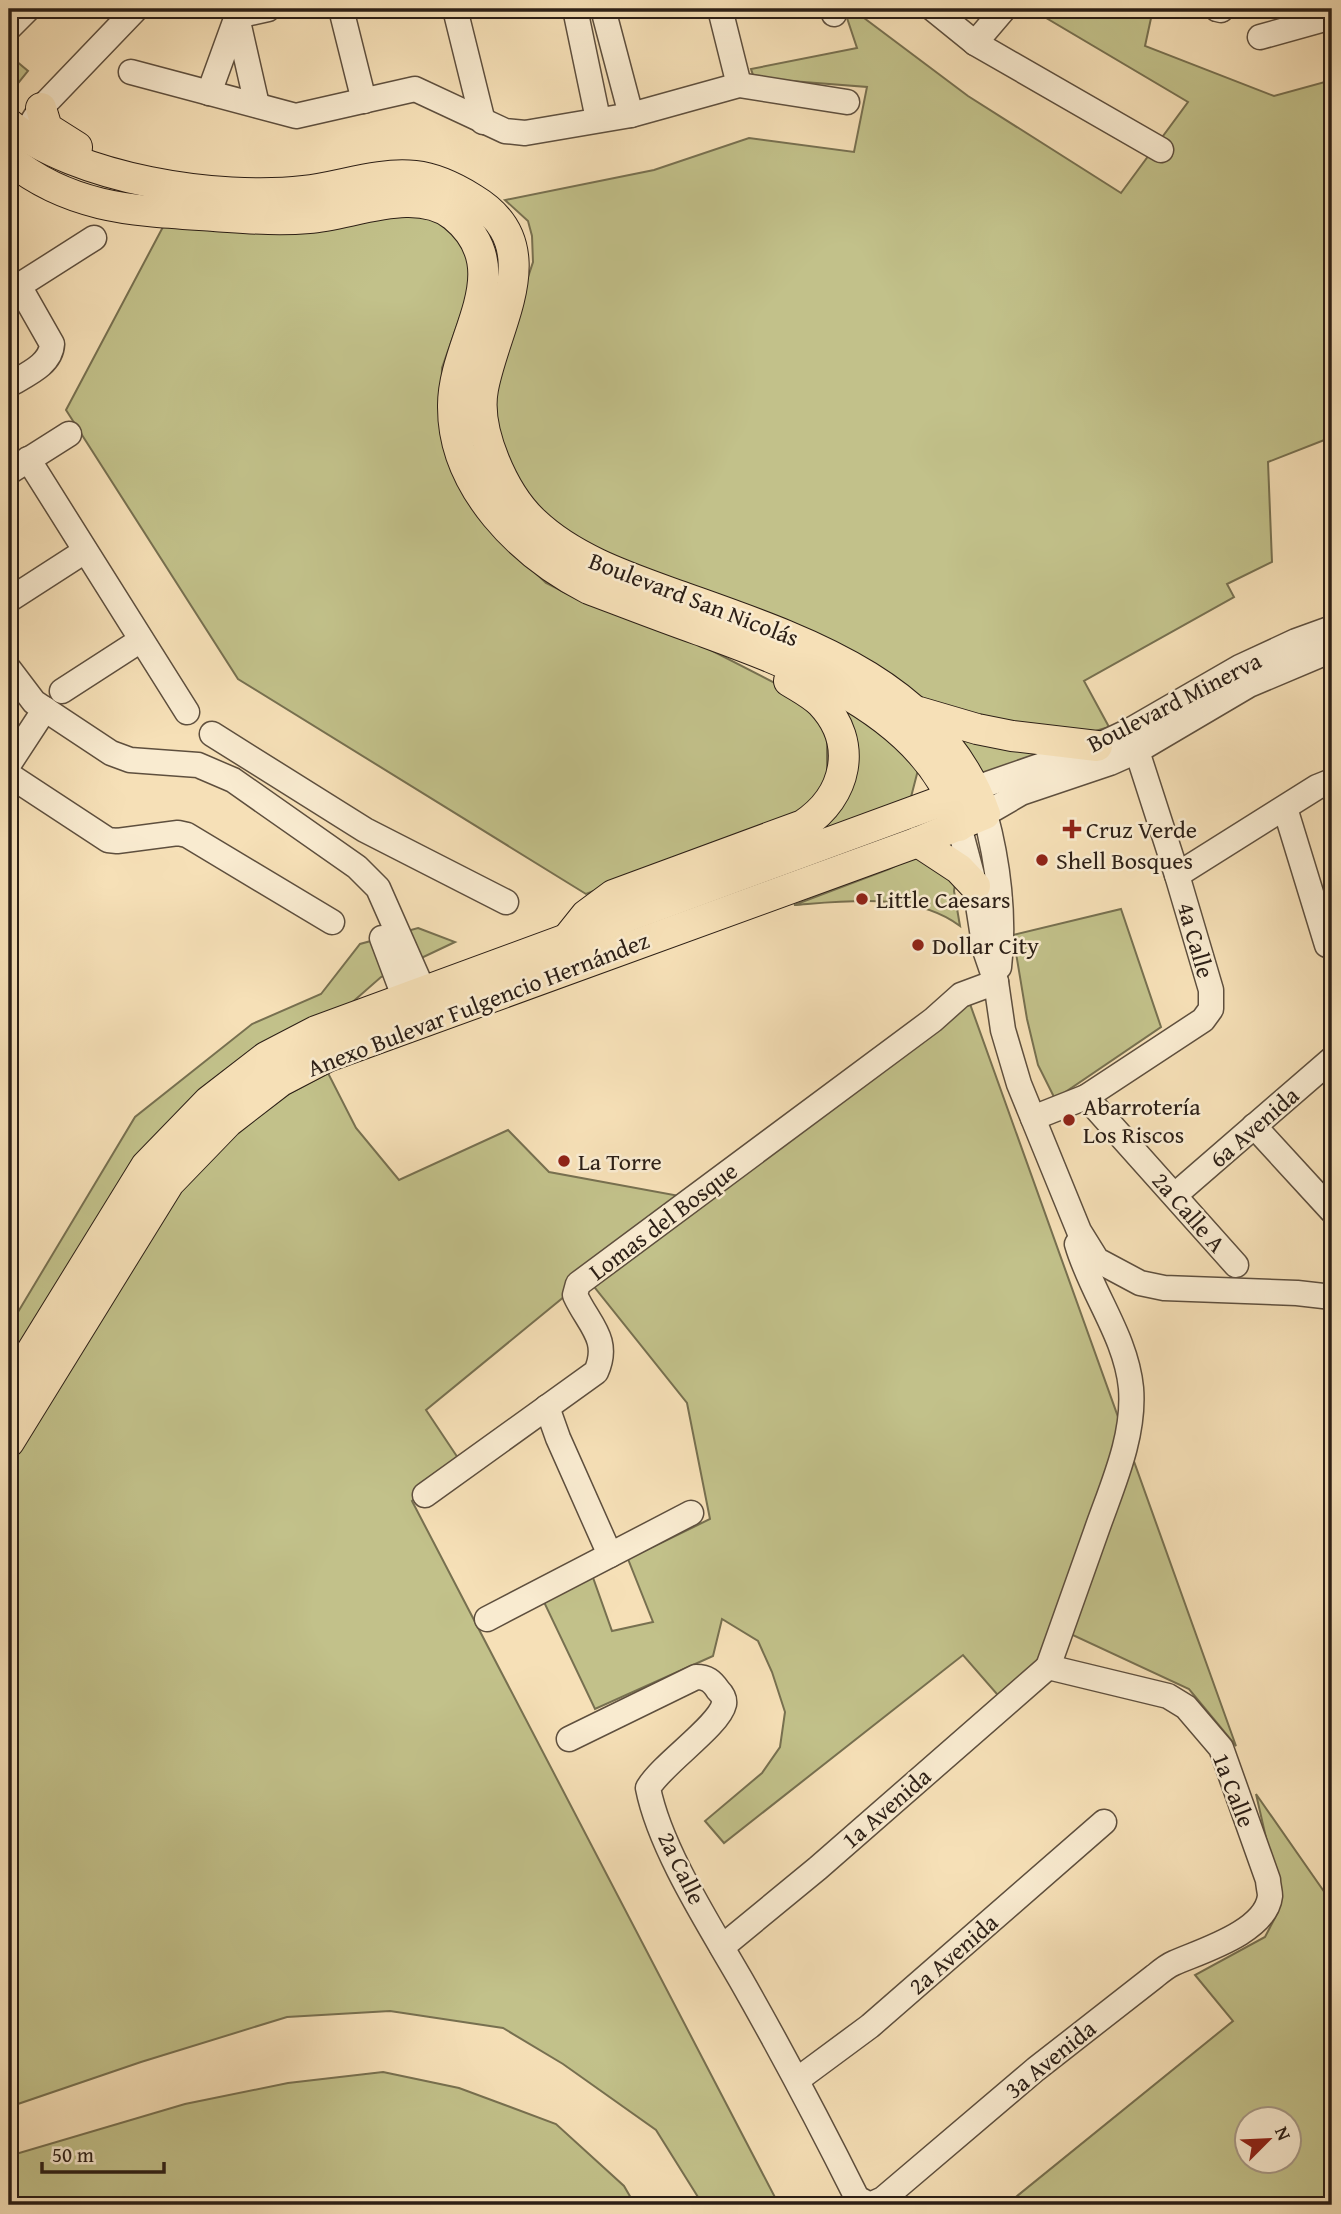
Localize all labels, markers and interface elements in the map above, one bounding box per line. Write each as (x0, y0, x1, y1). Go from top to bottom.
street label: Boulevard San Nicolás (584, 543, 804, 655)
street label: Boulevard Minerva (1081, 643, 1268, 761)
place label: Cruz Verde (1086, 812, 1197, 847)
marker: Cruz Verde (1064, 821, 1080, 837)
place label: Shell Bosques (1056, 843, 1193, 878)
marker: Shell Bosques (1034, 852, 1050, 868)
place label: Little Caesars (876, 882, 1011, 917)
marker: Little Caesars (854, 891, 870, 907)
street label: 4a Calle (1169, 898, 1223, 982)
street label: Anexo Bulevar Fulgencio Hernández (302, 922, 654, 1086)
place label: Dollar City (932, 928, 1039, 963)
marker: Dollar City (910, 937, 926, 953)
street label: 6a Avenida (1202, 1078, 1307, 1176)
place label: Abarrotería Los Riscos (1083, 1089, 1201, 1152)
marker: Abarrotería Los Riscos (1061, 1112, 1077, 1128)
place label: La Torre (578, 1144, 662, 1179)
marker: La Torre (556, 1153, 572, 1169)
street label: Lomas del Bosque (581, 1153, 745, 1289)
street label: 2a Calle A (1144, 1164, 1234, 1260)
street label: 1a Calle (1204, 1748, 1264, 1832)
street label: 1a Avenida (834, 1759, 939, 1857)
street label: 2a Calle (649, 1826, 715, 1910)
street label: 2a Avenida (901, 1905, 1006, 2003)
street label: 3a Avenida (997, 2011, 1104, 2107)
north arrow (1232, 2106, 1302, 2176)
text: N (1268, 2122, 1299, 2145)
scale bar (42, 2130, 164, 2174)
text: 50 m (52, 2139, 94, 2170)

